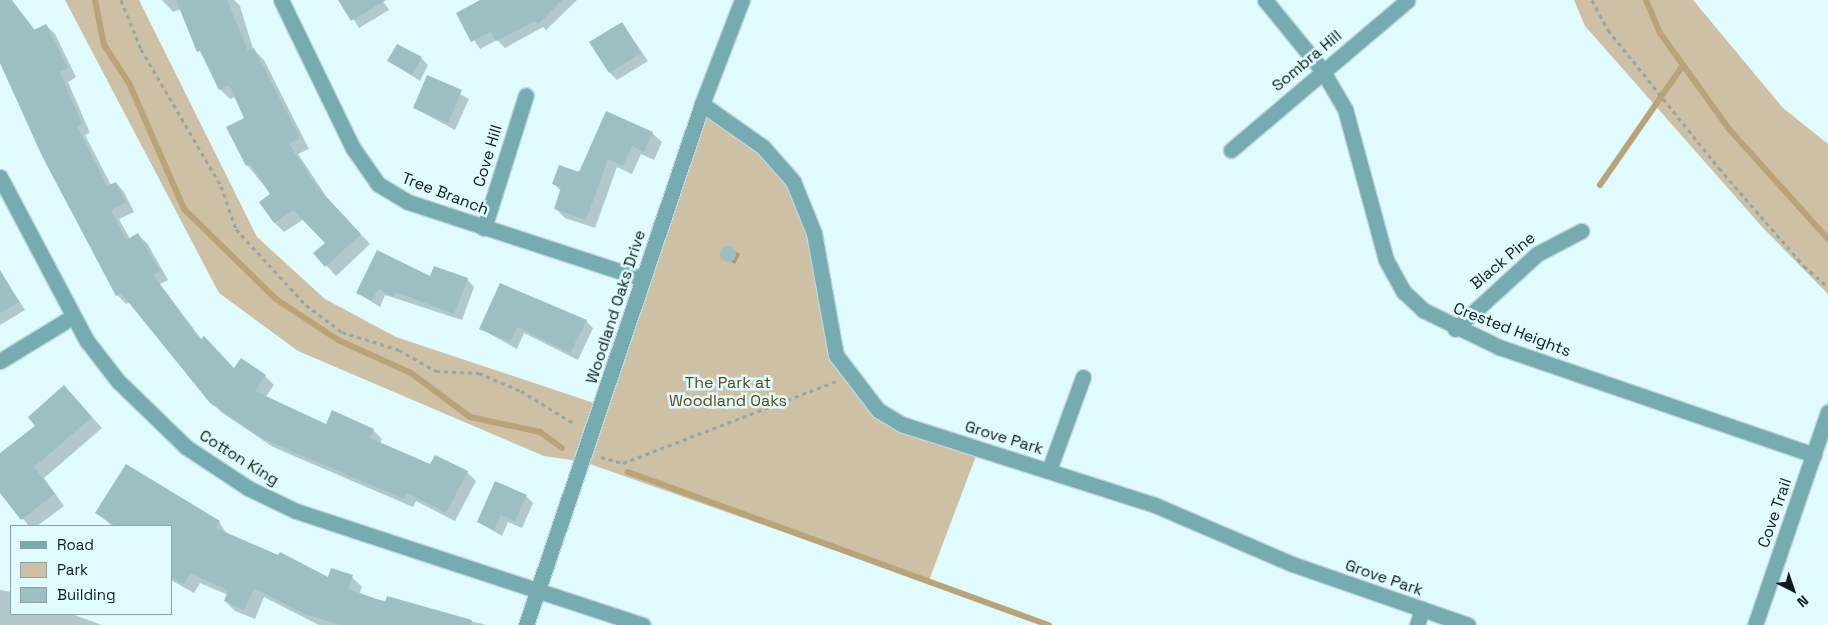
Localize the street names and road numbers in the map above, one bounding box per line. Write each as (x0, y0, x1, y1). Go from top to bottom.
street label: Sombra Hill (1268, 26, 1346, 96)
street label: Cove Hill (469, 123, 507, 189)
street label: Tree Branch (399, 169, 491, 219)
street label: Woodland Oaks Drive (582, 228, 650, 386)
street label: Black Pine (1467, 228, 1539, 294)
street label: Crested Heights (1451, 299, 1573, 361)
street label: Grove Park (962, 417, 1046, 459)
street label: Cotton King (196, 426, 282, 490)
street label: Cove Trail (1754, 475, 1796, 551)
street label: Grove Park (1343, 556, 1425, 600)

